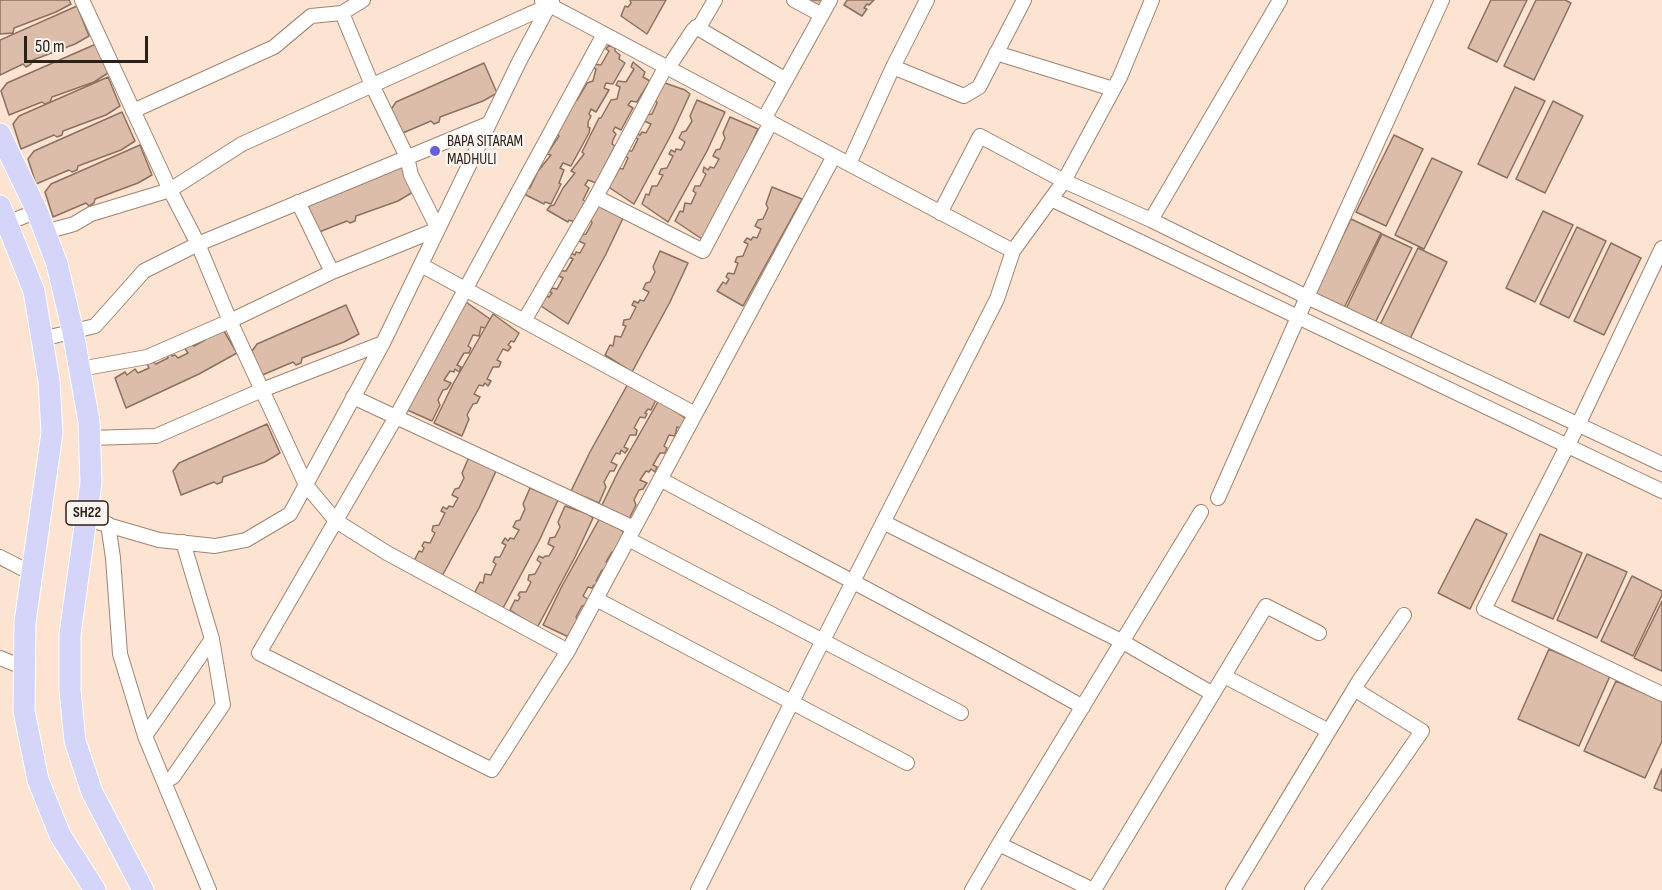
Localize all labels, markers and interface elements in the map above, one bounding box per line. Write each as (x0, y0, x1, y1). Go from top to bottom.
scale bar (27, 24, 152, 62)
text: 50 m (35, 36, 65, 57)
place label: BAPA SITARAM MADHULI (447, 132, 523, 170)
marker: BAPA SITARAM MADHULI (428, 144, 442, 158)
road number: SH22 (66, 501, 108, 525)

